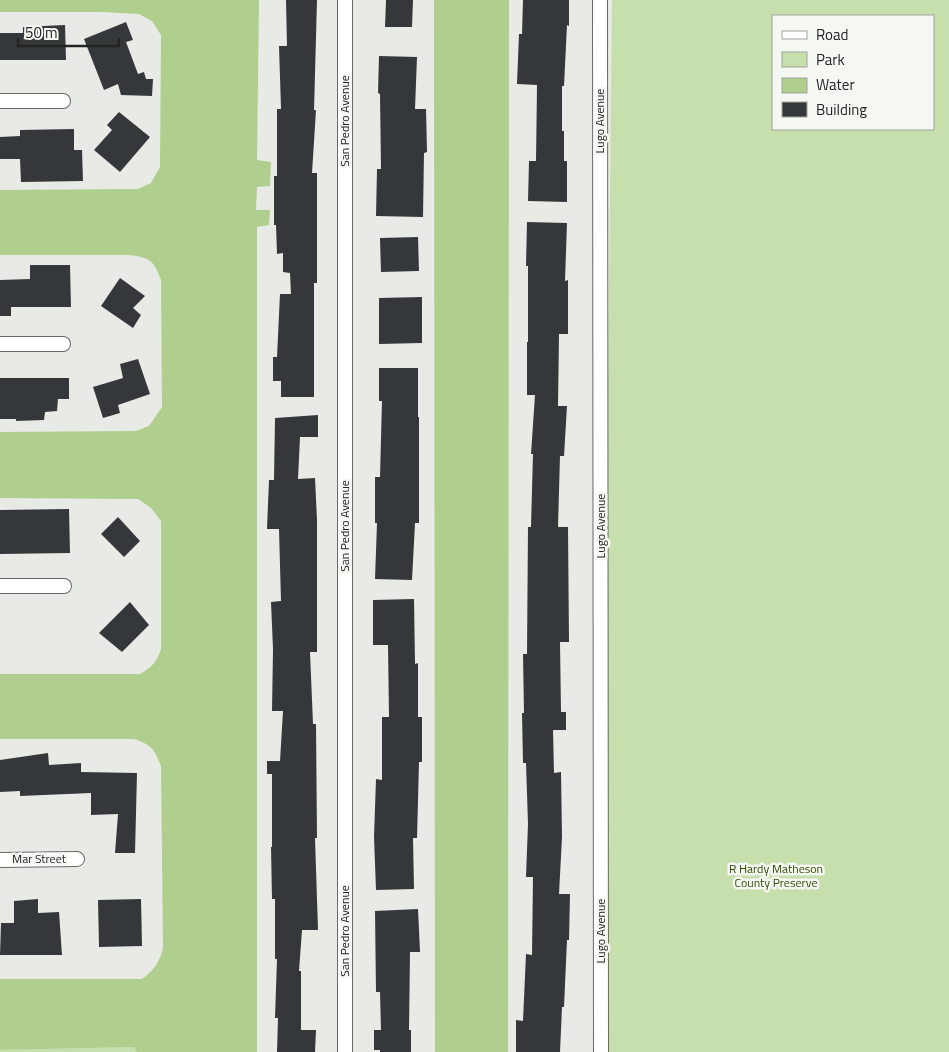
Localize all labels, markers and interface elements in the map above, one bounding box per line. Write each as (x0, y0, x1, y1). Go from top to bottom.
scale bar (18, 15, 119, 47)
legend (772, 15, 934, 130)
text: 50 m (25, 21, 58, 44)
text: Road (816, 23, 848, 46)
text: Park (816, 48, 845, 71)
text: Water (816, 73, 855, 96)
street label: San Pedro Avenue (335, 75, 354, 167)
street label: Lugo Avenue (590, 89, 609, 153)
text: Building (816, 98, 867, 121)
street label: San Pedro Avenue (335, 480, 354, 572)
street label: Lugo Avenue (591, 494, 610, 558)
street label: Mar Street (12, 849, 67, 868)
park label: R Hardy Matheson County Preserve (729, 859, 823, 892)
street label: San Pedro Avenue (335, 885, 354, 977)
street label: Lugo Avenue (591, 899, 610, 963)

